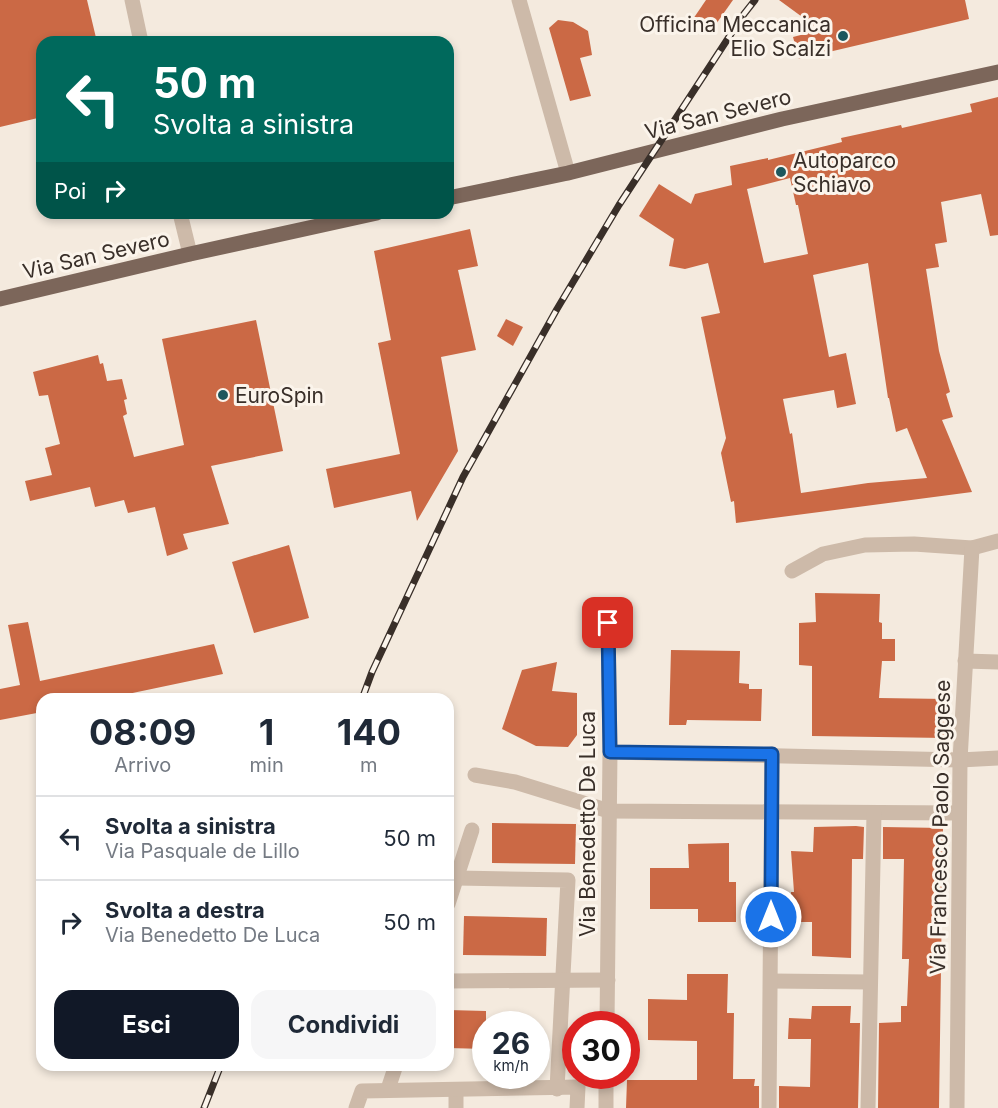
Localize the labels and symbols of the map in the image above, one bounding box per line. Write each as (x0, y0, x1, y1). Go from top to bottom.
place label: Officina Meccanica Elio Scalzi (639, 12, 831, 61)
marker: Officina Meccanica Elio Scalzi (836, 29, 850, 43)
street label: Via San Severo (642, 84, 794, 144)
place label: Autoparco Schiavo (793, 148, 896, 197)
marker: Autoparco Schiavo (774, 165, 788, 179)
street label: Via San Severo (20, 226, 172, 284)
place label: EuroSpin (235, 383, 324, 408)
marker: EuroSpin (216, 388, 230, 402)
pin (582, 597, 633, 648)
street label: Via Francesco Paolo Saggese (925, 679, 955, 975)
street label: Via Benedetto De Luca (575, 711, 600, 937)
position arrow (739, 885, 803, 949)
speed limit sign: 30 (562, 1011, 640, 1089)

